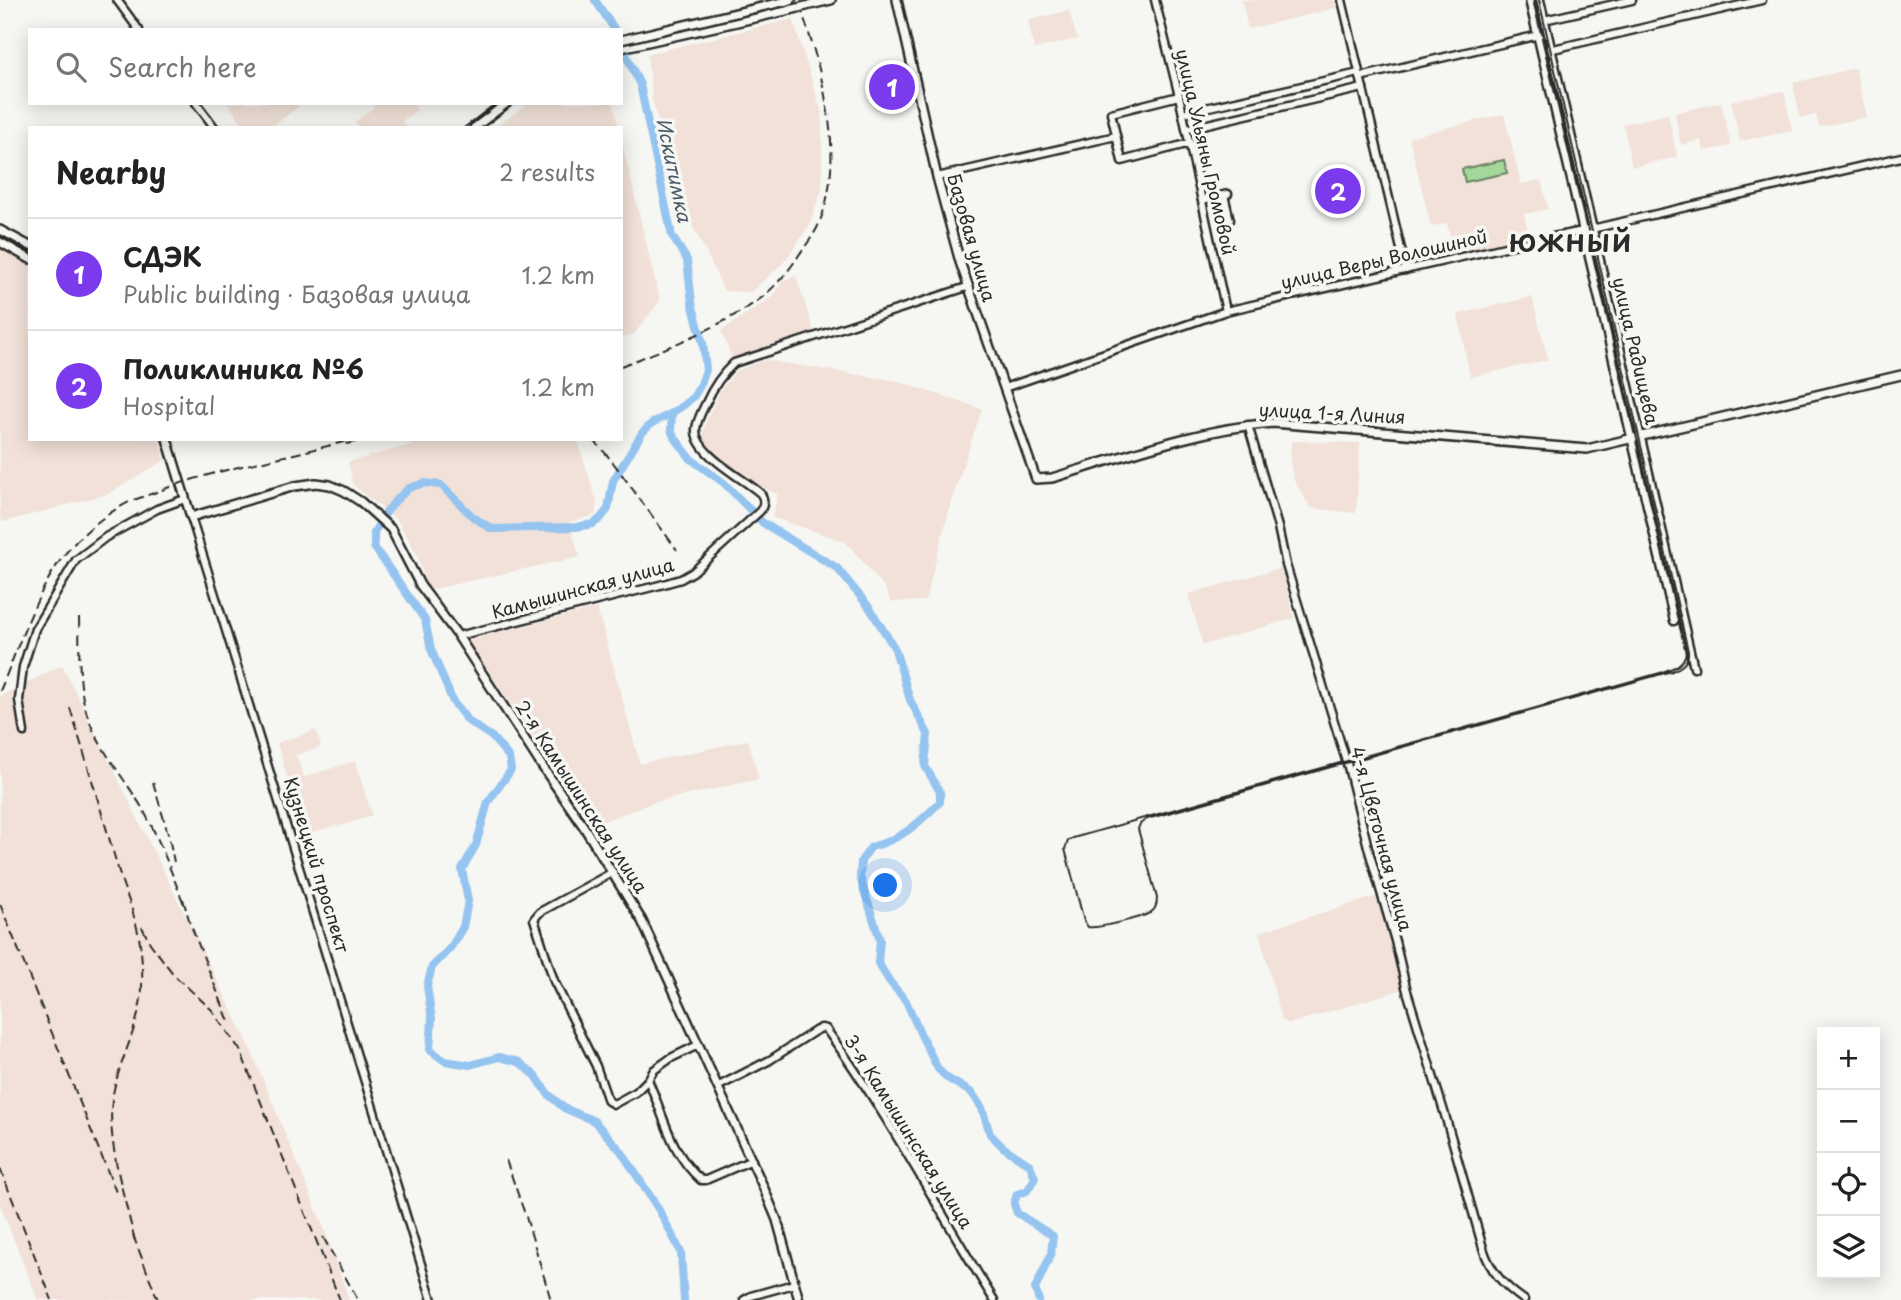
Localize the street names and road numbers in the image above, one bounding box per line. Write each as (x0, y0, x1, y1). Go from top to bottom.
street label: улица Ульяны Громовой (1170, 46, 1243, 257)
street label: Базовая улица (941, 170, 1004, 306)
street label: улица Веры Волошиной (1278, 222, 1490, 295)
street label: улица Радищева (1606, 274, 1667, 428)
street label: улица 1-я Линия (1258, 395, 1406, 430)
street label: Камышинская улица (489, 550, 677, 625)
street label: 2-я Камышинская улица (510, 694, 655, 899)
street label: 4-я Цветочная улица (1345, 743, 1420, 935)
street label: Кузнецкий проспект (278, 774, 357, 956)
street label: 3-я Камышинская улица (838, 1029, 981, 1234)

